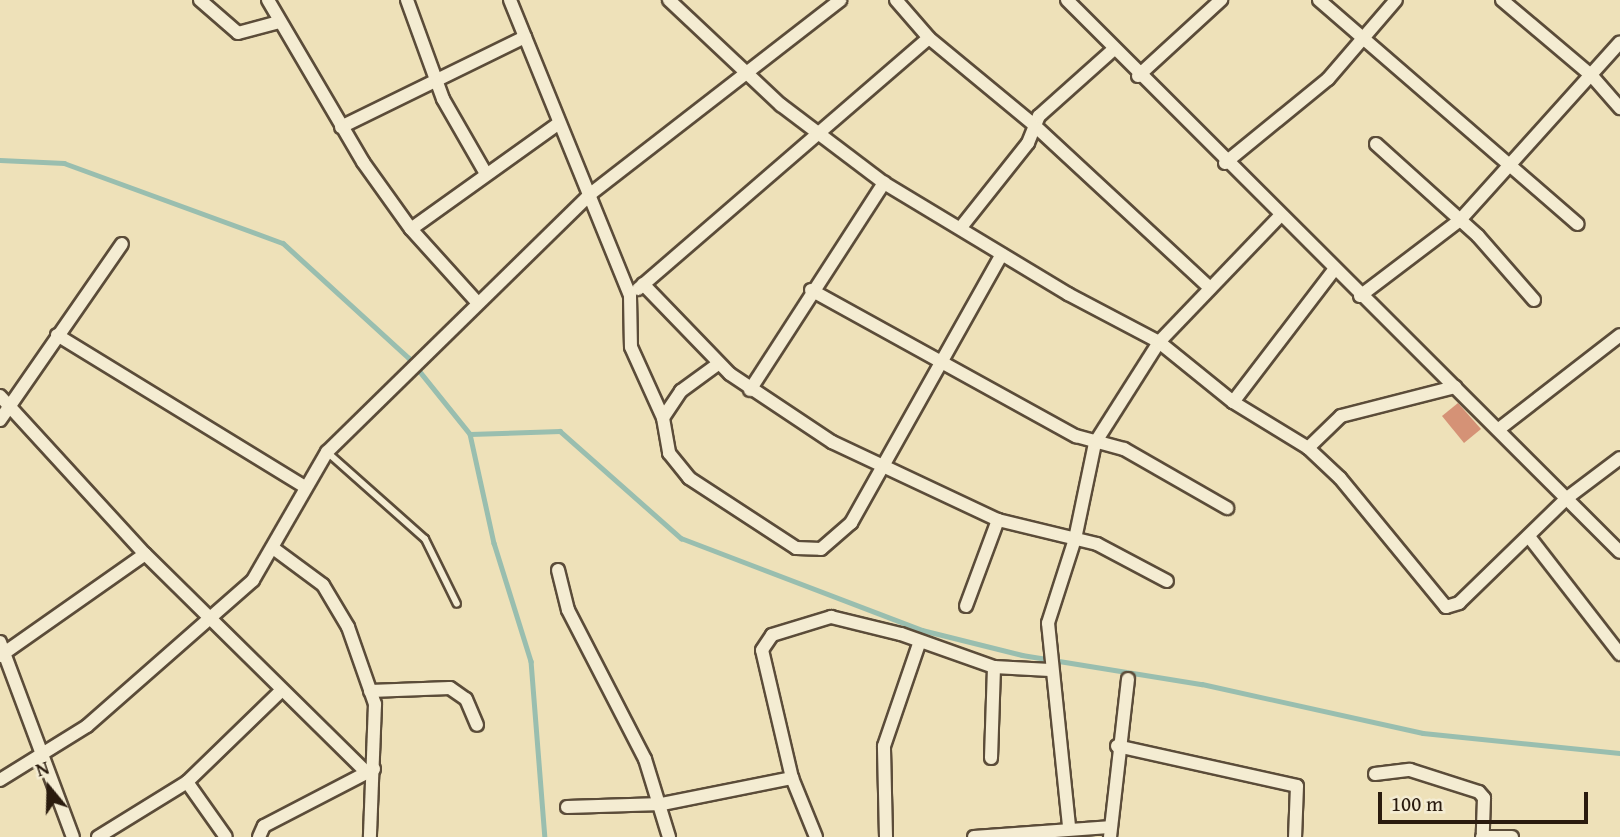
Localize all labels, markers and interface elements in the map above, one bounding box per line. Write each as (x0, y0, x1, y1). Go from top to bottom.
north arrow (14, 753, 84, 823)
text: N (32, 753, 53, 783)
scale bar (1382, 778, 1592, 822)
text: 100 m (1391, 788, 1443, 819)

